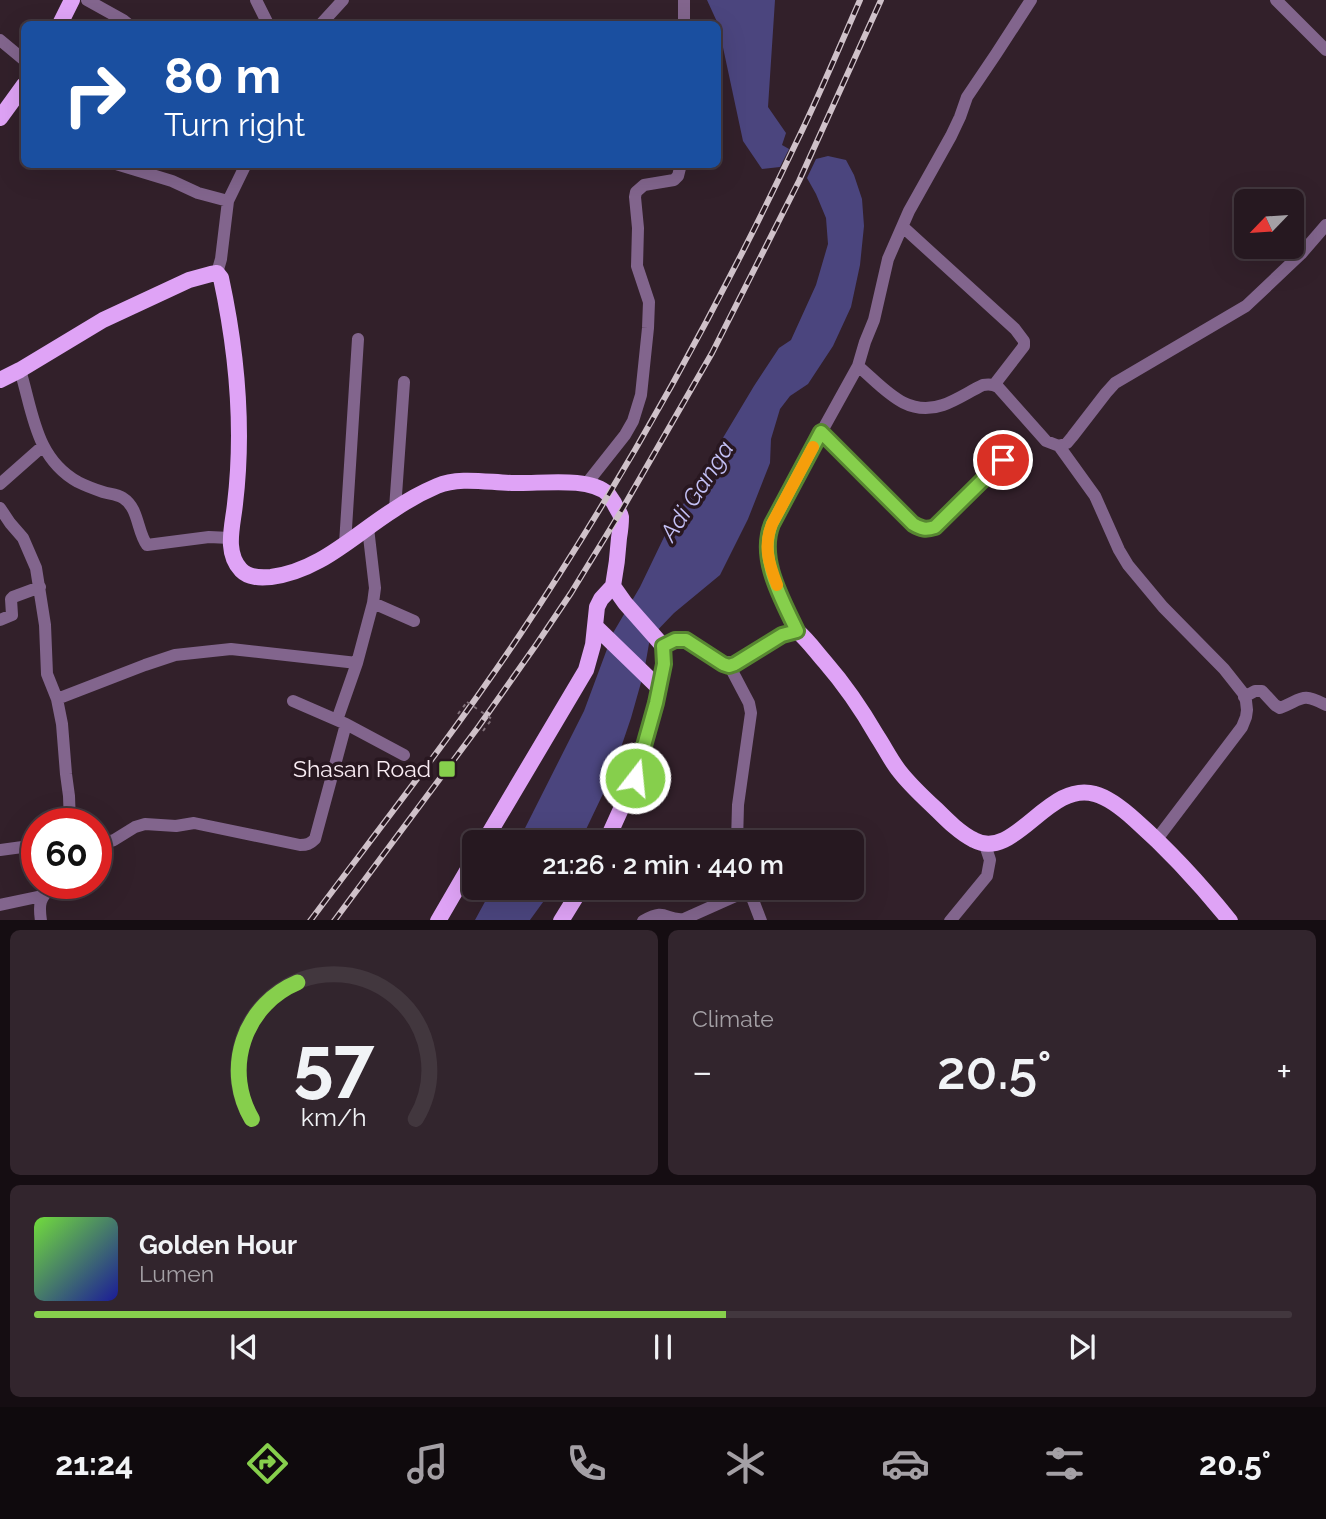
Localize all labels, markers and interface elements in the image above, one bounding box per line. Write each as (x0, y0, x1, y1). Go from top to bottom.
text: 80 m (164, 47, 281, 104)
icon: right (49, 49, 140, 140)
text: Turn right (164, 106, 305, 143)
north arrow (1234, 189, 1304, 259)
map controls (1234, 189, 1304, 259)
pin (973, 430, 1033, 490)
water label: Adi Ganga (652, 435, 740, 548)
icon: arrive (984, 441, 1022, 479)
position arrow (598, 741, 672, 815)
place label: Shasan Road (293, 755, 431, 782)
marker: Shasan Road (437, 759, 457, 779)
speed limit sign: 60 (21, 808, 112, 899)
text: 21:26 · 2 min · 440 m (542, 850, 784, 880)
text: Climate (692, 1005, 774, 1032)
text: 57 (293, 1021, 375, 1106)
text: 20.5° (937, 1040, 1052, 1101)
text: − (692, 1049, 712, 1094)
text: + (1276, 1049, 1292, 1094)
text: km/h (301, 1101, 367, 1131)
text: Golden Hour (139, 1230, 297, 1260)
text: Lumen (139, 1260, 214, 1287)
icon: previous (225, 1328, 263, 1366)
icon: pause (644, 1328, 682, 1366)
icon: next (1063, 1328, 1101, 1366)
icon: directions (243, 1439, 292, 1488)
icon: music (403, 1439, 452, 1488)
icon: phone (562, 1439, 611, 1488)
icon: climate (721, 1439, 770, 1488)
icon: car (881, 1439, 930, 1488)
icon: filters (1040, 1439, 1089, 1488)
text: 21:24 (55, 1445, 133, 1482)
text: 20.5° (1199, 1445, 1271, 1482)

